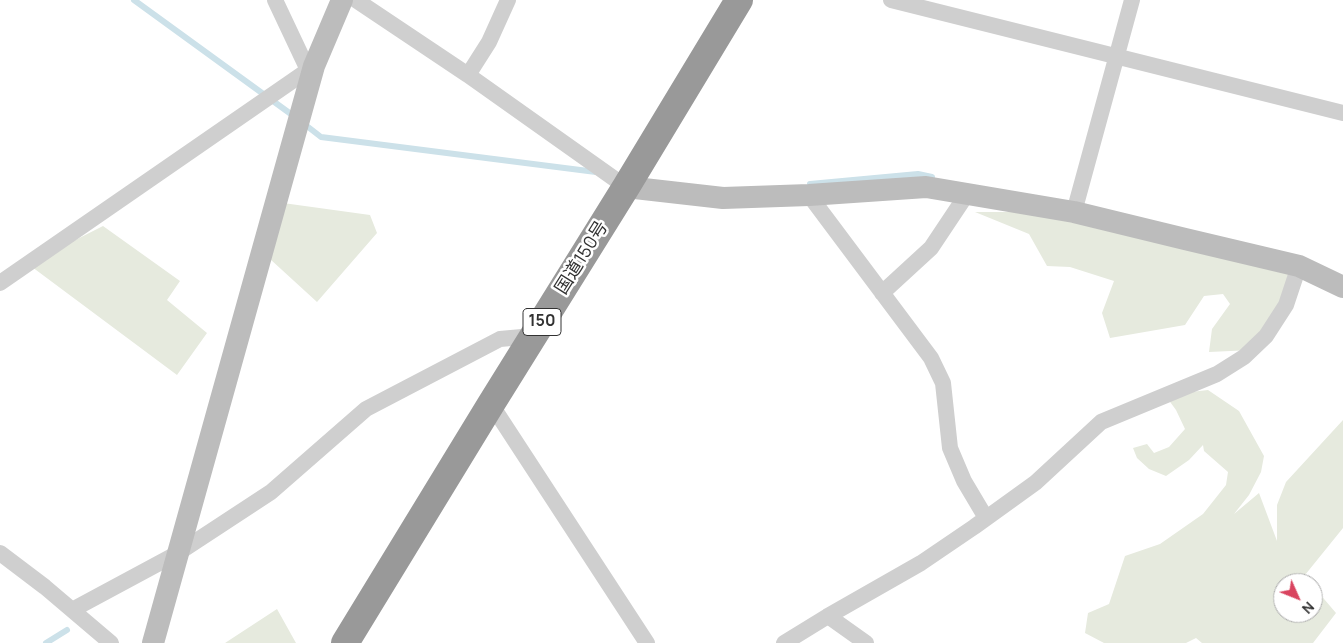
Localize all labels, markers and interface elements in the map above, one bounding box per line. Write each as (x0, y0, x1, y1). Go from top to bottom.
street label: 国道150号 (551, 217, 613, 299)
road number: 150 (523, 308, 561, 336)
north arrow (1273, 573, 1323, 623)
text: N (1298, 598, 1319, 618)

